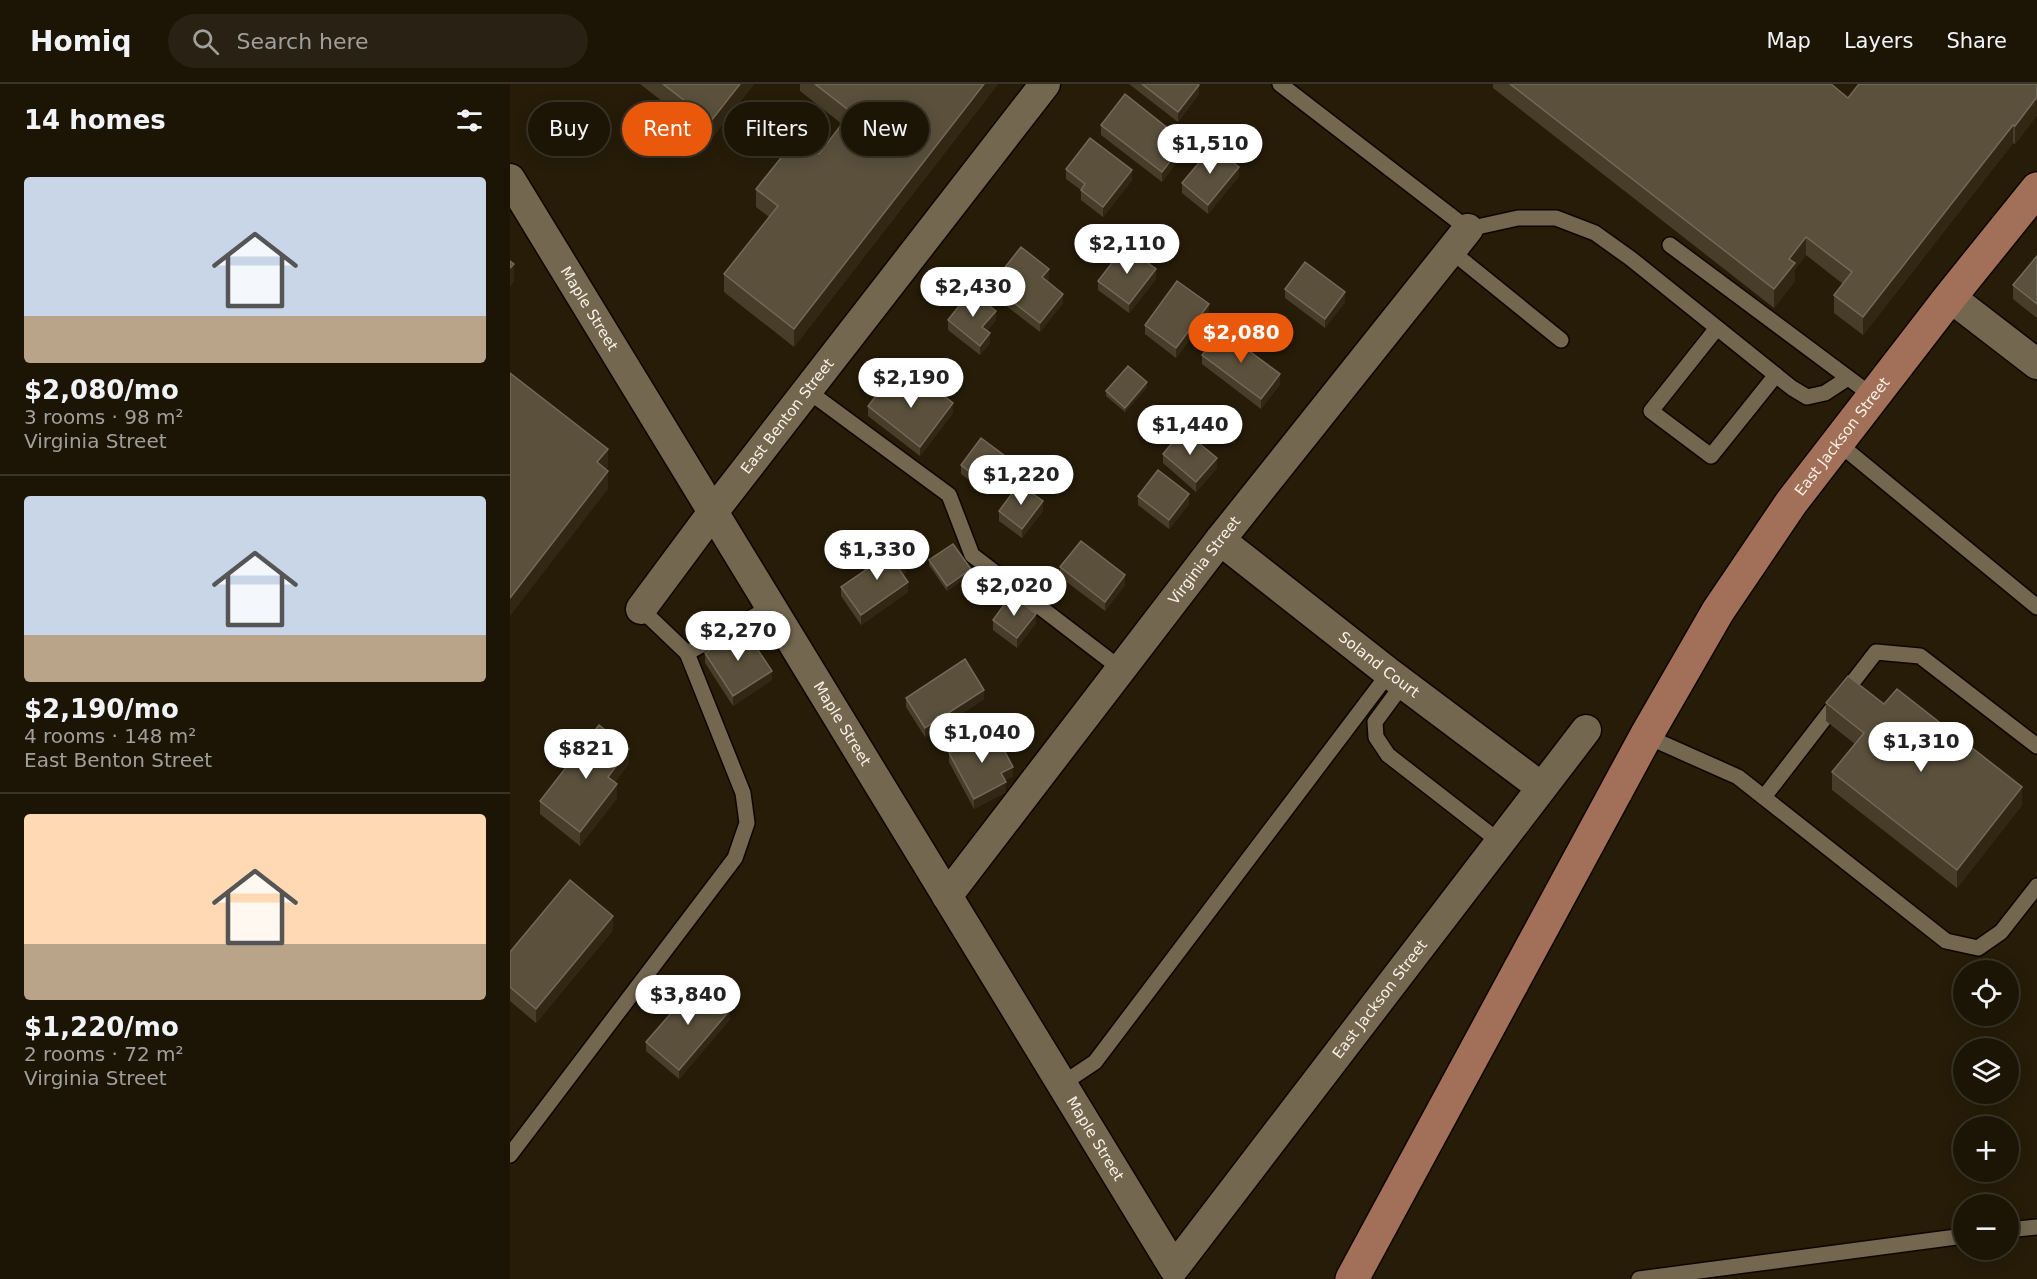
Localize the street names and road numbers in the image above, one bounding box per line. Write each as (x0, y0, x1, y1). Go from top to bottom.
street label: Maple Street (557, 263, 622, 354)
street label: East Benton Street (737, 355, 838, 478)
street label: East Jackson Street (1791, 374, 1894, 499)
street label: Virginia Street (1165, 513, 1244, 608)
street label: Soland Court (1335, 628, 1423, 702)
street label: Maple Street (810, 678, 875, 769)
street label: East Jackson Street (1329, 936, 1431, 1062)
street label: Maple Street (1063, 1093, 1128, 1184)

